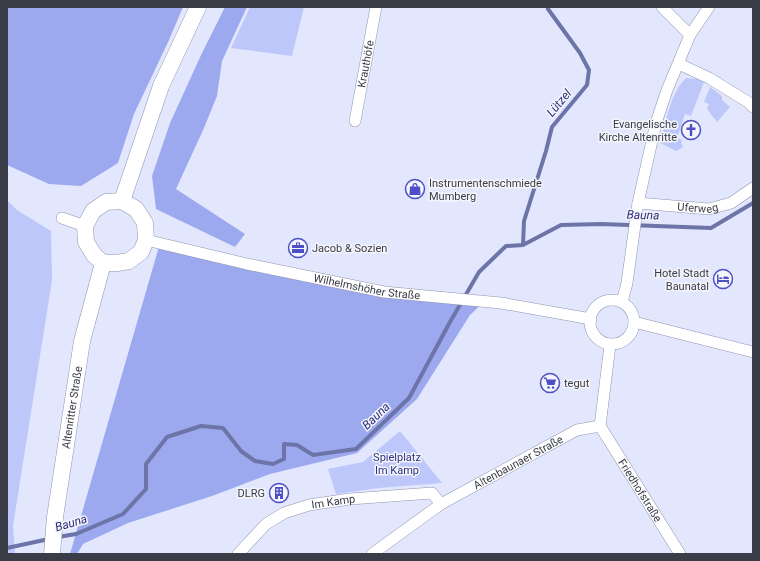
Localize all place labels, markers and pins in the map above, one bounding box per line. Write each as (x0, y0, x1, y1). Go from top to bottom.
place label: Evangelische Kirche Altenritte (599, 118, 677, 144)
church icon: Evangelische Kirche Altenritte (680, 119, 702, 141)
place label: Instrumentenschmiede Mumberg (429, 177, 542, 203)
shop icon: Instrumentenschmiede Mumberg (404, 178, 426, 200)
office icon: Jacob & Sozien (287, 237, 309, 259)
place label: Jacob & Sozien (312, 242, 387, 255)
place label: Hotel Stadt Baunatal (654, 267, 709, 293)
hotel icon: Hotel Stadt Baunatal (712, 268, 734, 290)
supermarket icon: tegut (539, 372, 561, 394)
place label: tegut (564, 377, 590, 390)
building icon: DLRG (268, 482, 290, 504)
place label: DLRG (238, 487, 265, 500)

